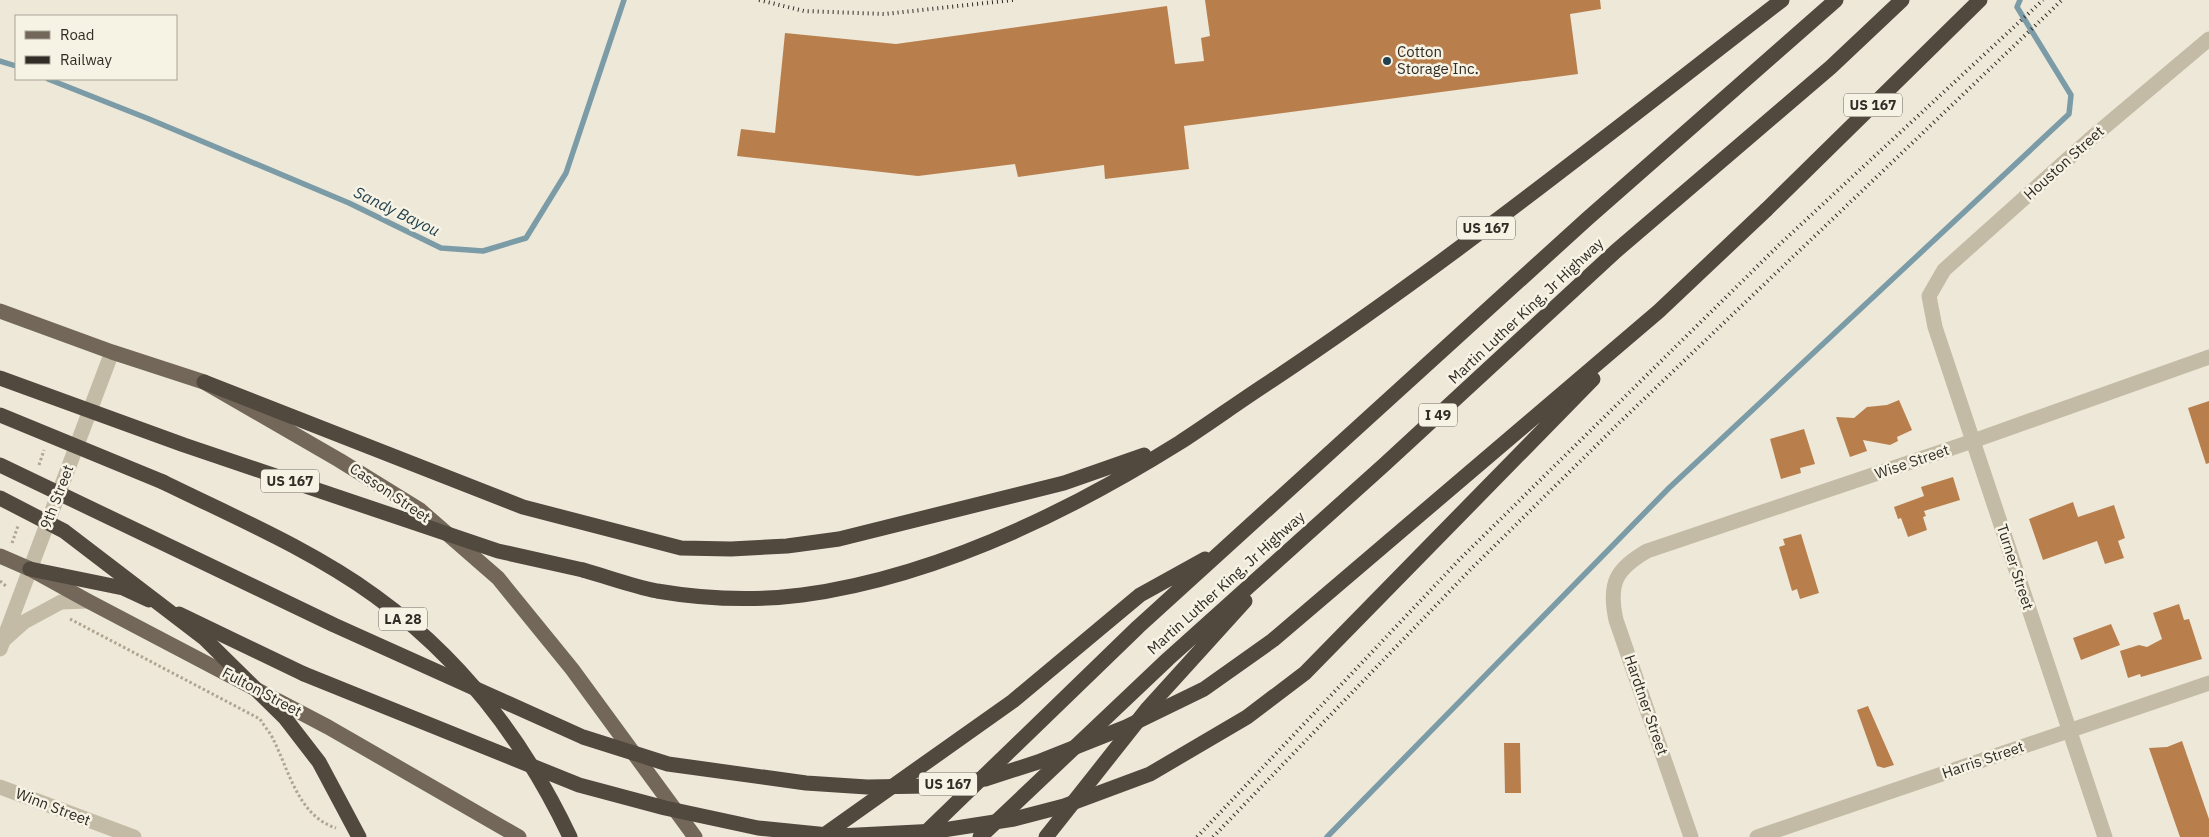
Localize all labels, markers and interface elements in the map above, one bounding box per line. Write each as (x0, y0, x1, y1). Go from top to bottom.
legend (15, 15, 178, 80)
text: Road (60, 25, 95, 44)
place label: Cotton Storage Inc. (1397, 42, 1479, 78)
text: Railway (60, 50, 113, 69)
marker: Cotton Storage Inc. (1381, 55, 1393, 67)
road number: US 167 (1844, 94, 1902, 116)
street label: Houston Street (2020, 122, 2108, 204)
water label: Sandy Bayou (351, 182, 443, 240)
road number: US 167 (1457, 217, 1515, 240)
street label: Martin Luther King, Jr Highway (1444, 233, 1608, 388)
road number: I 49 (1419, 404, 1457, 426)
street label: Wise Street (1872, 440, 1951, 483)
street label: Casson Street (346, 459, 434, 527)
street label: 9th Street (36, 462, 77, 532)
road number: US 167 (261, 470, 319, 492)
street label: Martin Luther King, Jr Highway (1143, 506, 1309, 658)
street label: Turner Street (1993, 522, 2038, 612)
road number: LA 28 (379, 608, 427, 630)
street label: Hardtner Street (1620, 652, 1673, 758)
street label: Fulton Street (219, 663, 305, 720)
street label: Harris Street (1939, 737, 2026, 782)
road number: US 167 (919, 772, 977, 796)
street label: Winn Street (13, 784, 93, 830)

